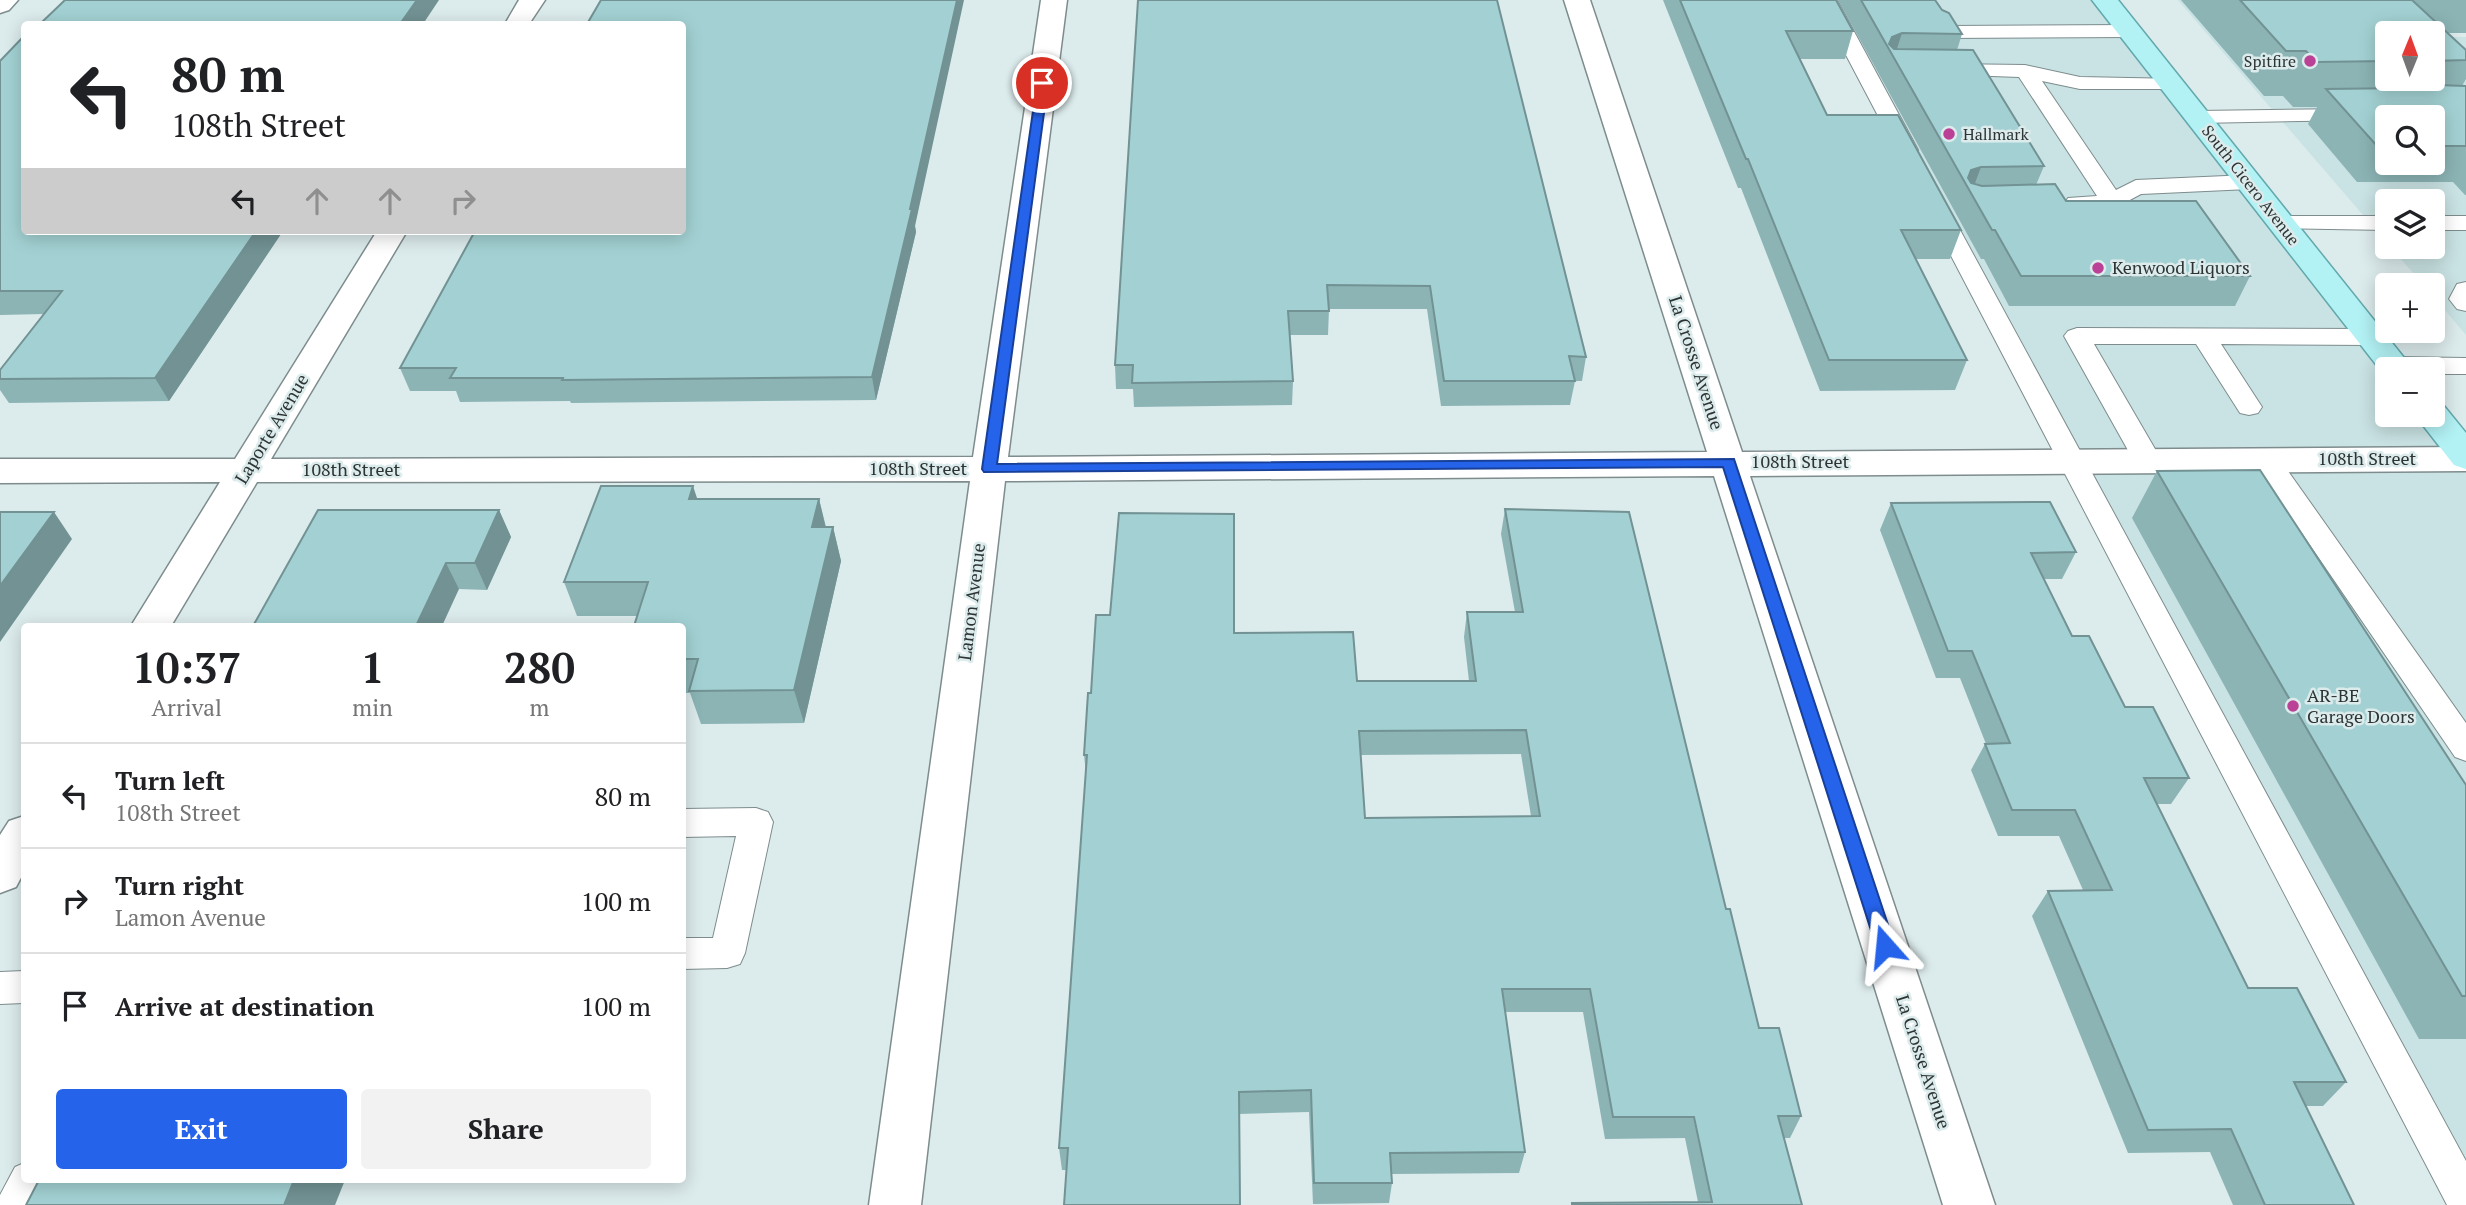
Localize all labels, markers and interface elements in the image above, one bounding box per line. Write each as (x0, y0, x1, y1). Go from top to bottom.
north arrow (2375, 21, 2445, 91)
map controls (2375, 21, 2445, 427)
text: 80 m (171, 41, 285, 106)
icon: left (56, 49, 147, 140)
place label: Spitfire (2244, 50, 2296, 72)
pin (1012, 53, 1072, 113)
marker: Spitfire (2302, 53, 2318, 69)
icon: arrive (1023, 64, 1061, 102)
text: 108th Street (171, 104, 346, 146)
button: search (2375, 105, 2445, 175)
street label: South Cicero Avenue (2197, 120, 2305, 250)
place label: Hallmark (1963, 123, 2029, 145)
marker: Hallmark (1941, 126, 1957, 142)
icon: left (225, 182, 263, 220)
icon: ahead (298, 182, 336, 220)
icon: ahead (371, 182, 409, 220)
icon: right (444, 182, 482, 220)
button: layers (2375, 189, 2445, 259)
place label: Kenwood Liquors (2112, 255, 2250, 279)
marker: Kenwood Liquors (2090, 260, 2106, 276)
button: + (2375, 273, 2445, 343)
street label: La Crosse Avenue (1664, 293, 1730, 433)
button: − (2375, 357, 2445, 427)
street label: Laporte Avenue (229, 369, 314, 488)
street label: 108th Street (2318, 446, 2417, 470)
street label: 108th Street (1751, 449, 1850, 473)
street label: 108th Street (869, 456, 968, 480)
street label: 108th Street (302, 457, 401, 481)
street label: Lamon Avenue (952, 542, 990, 662)
text: 10:37 (132, 639, 241, 695)
text: 1 (361, 639, 384, 695)
text: 280 (504, 639, 575, 695)
place label: AR-BE Garage Doors (2307, 683, 2415, 728)
text: Arrival (151, 692, 222, 723)
text: min (352, 692, 393, 723)
text: m (529, 692, 549, 723)
marker: AR-BE Garage Doors (2285, 698, 2301, 714)
text: Turn left (115, 763, 225, 797)
icon: left (56, 777, 94, 815)
text: 80 m (595, 779, 651, 813)
text: 108th Street (115, 797, 241, 828)
text: Turn right (115, 868, 244, 902)
icon: right (56, 882, 94, 920)
text: 100 m (581, 884, 651, 918)
text: Lamon Avenue (115, 902, 266, 933)
position arrow (1848, 909, 1922, 983)
icon: arrive (56, 987, 94, 1025)
text: Arrive at destination (115, 989, 374, 1023)
text: 100 m (581, 989, 651, 1023)
street label: La Crosse Avenue (1891, 992, 1957, 1132)
button: Exit (56, 1089, 347, 1169)
button: Share (361, 1089, 651, 1169)

